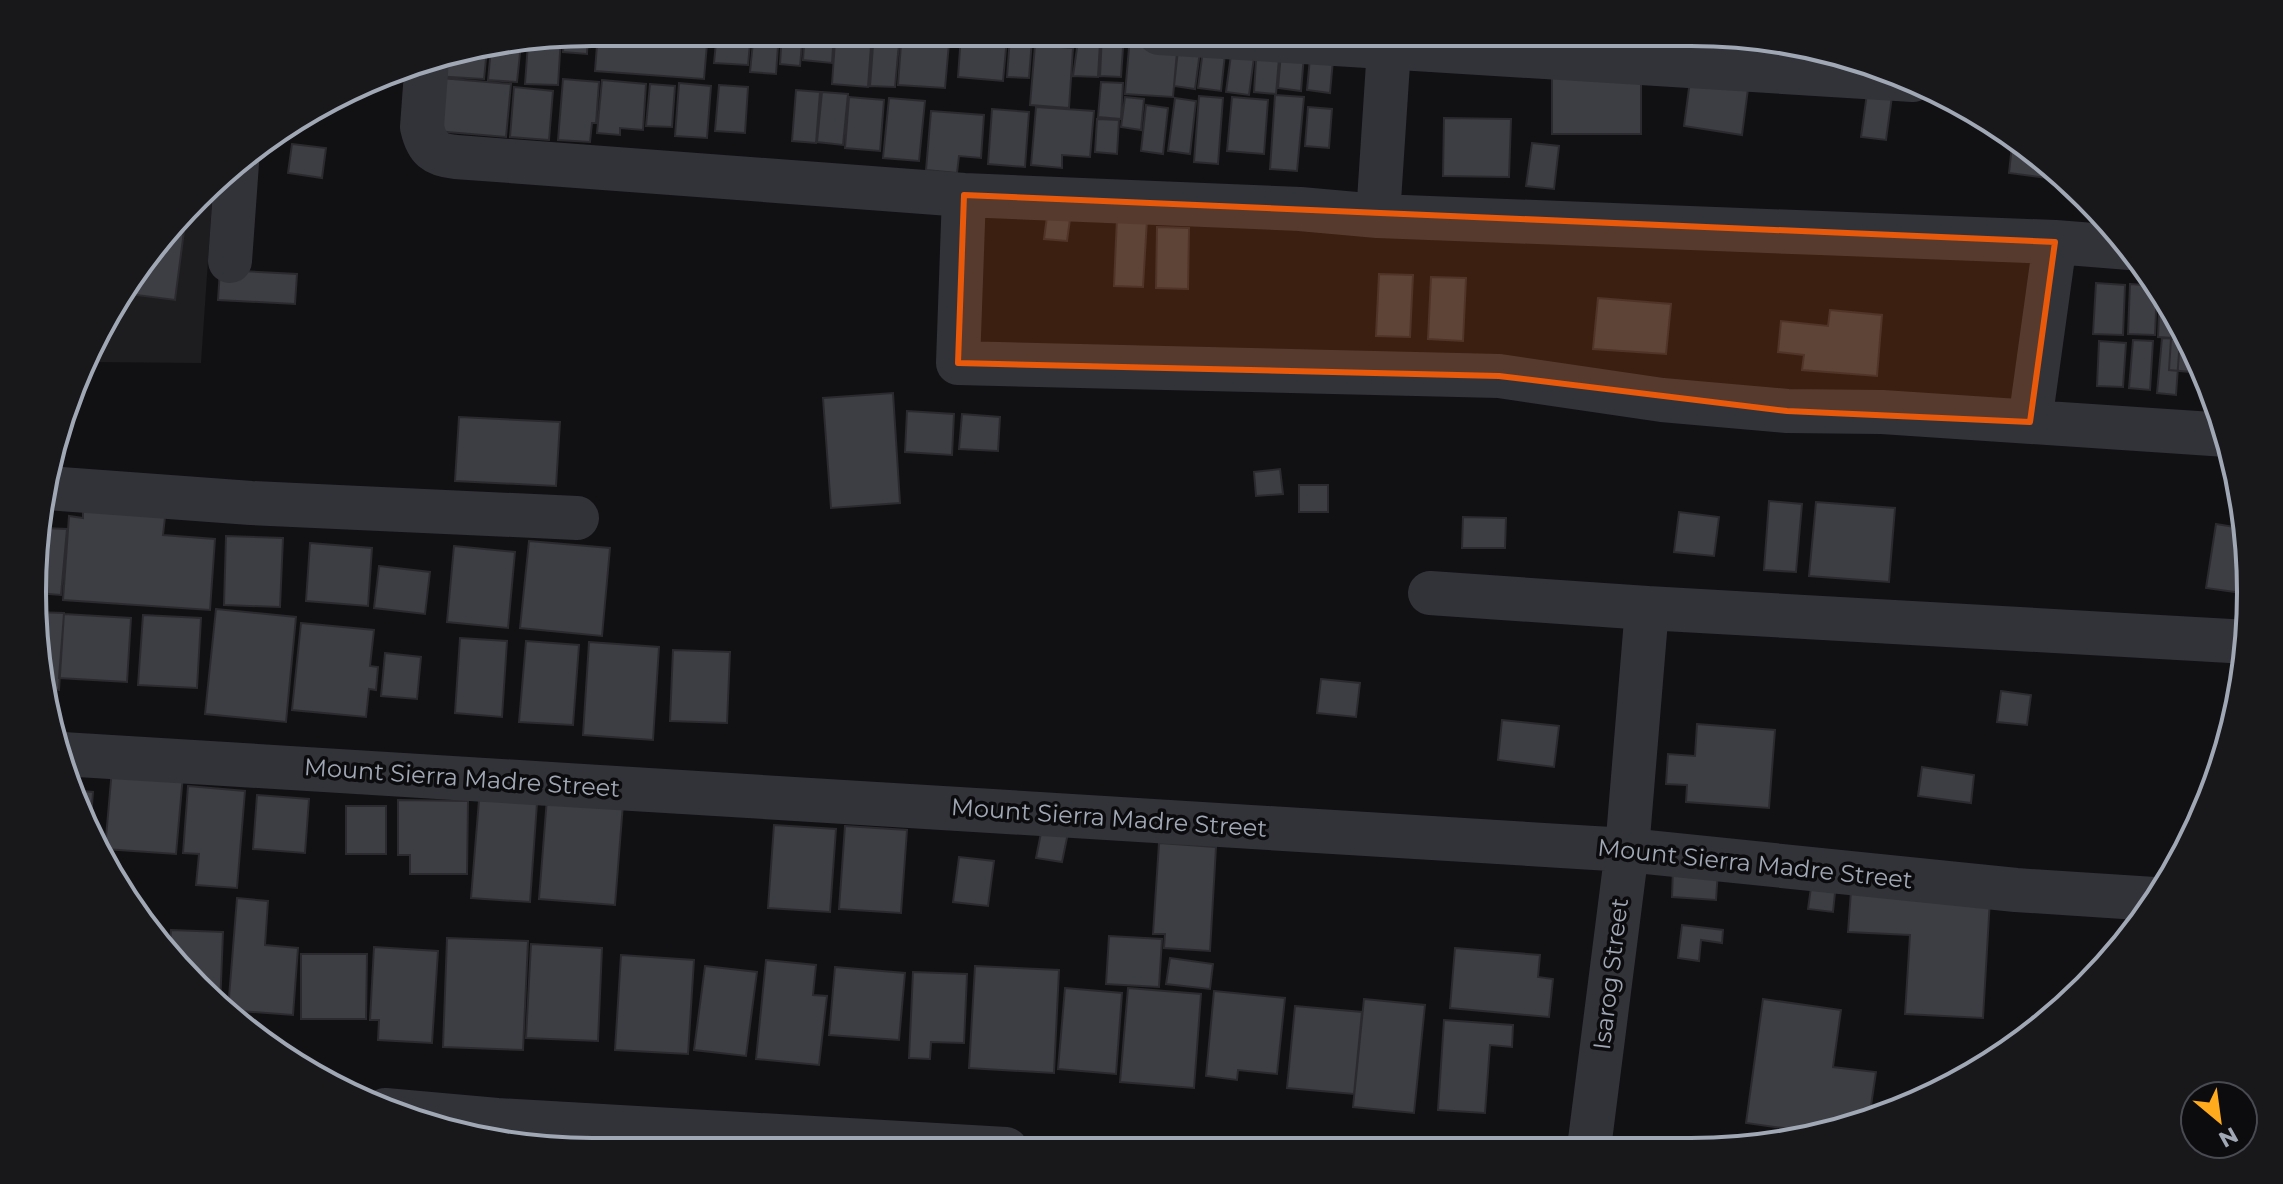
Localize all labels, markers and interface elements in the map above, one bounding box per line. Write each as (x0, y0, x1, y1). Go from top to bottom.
street label: Mount Sierra Madre Street (303, 752, 621, 803)
street label: Mount Sierra Madre Street (950, 792, 1268, 843)
street label: Mount Sierra Madre Street (1596, 833, 1914, 894)
street label: Isarog Street (1587, 896, 1634, 1052)
north arrow (2179, 1080, 2259, 1160)
text: N (2214, 1121, 2243, 1153)

